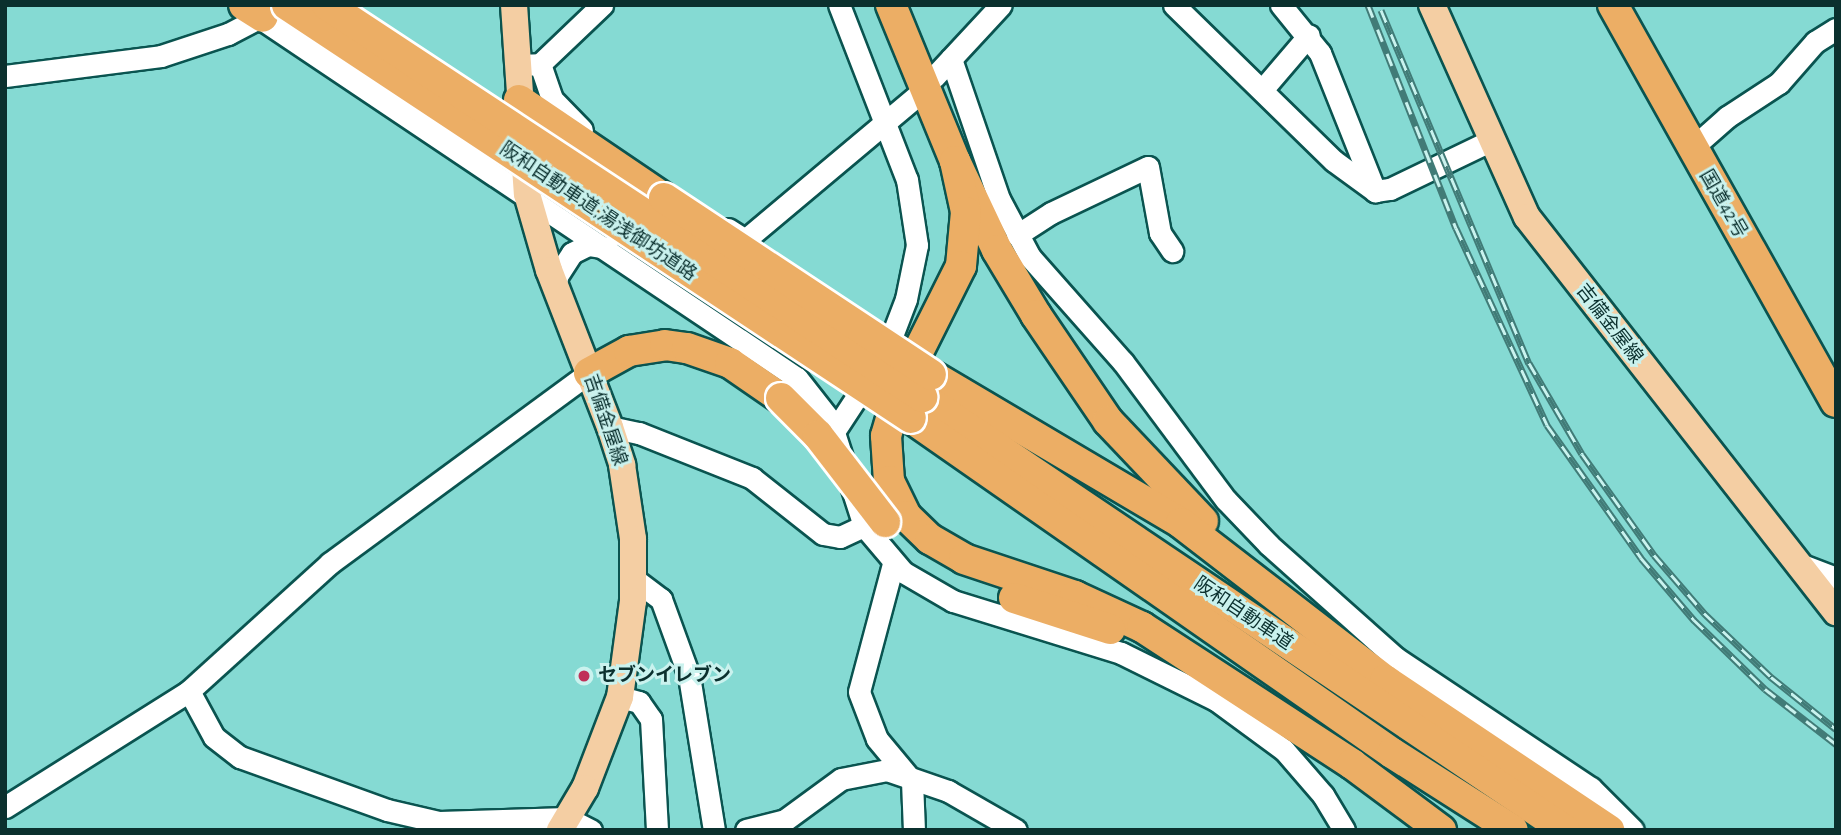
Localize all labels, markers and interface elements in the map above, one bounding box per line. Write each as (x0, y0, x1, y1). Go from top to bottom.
street label: 阪和自動車道;湯浅御坊道路 (495, 138, 701, 286)
street label: 国道42号 (1694, 166, 1752, 242)
street label: 吉備金屋線 (1571, 280, 1647, 368)
street label: 吉備金屋線 (579, 371, 631, 469)
street label: 阪和自動車道 (1189, 573, 1297, 655)
place label: セブンイレブン (598, 665, 731, 687)
marker: セブンイレブン (576, 668, 592, 684)

